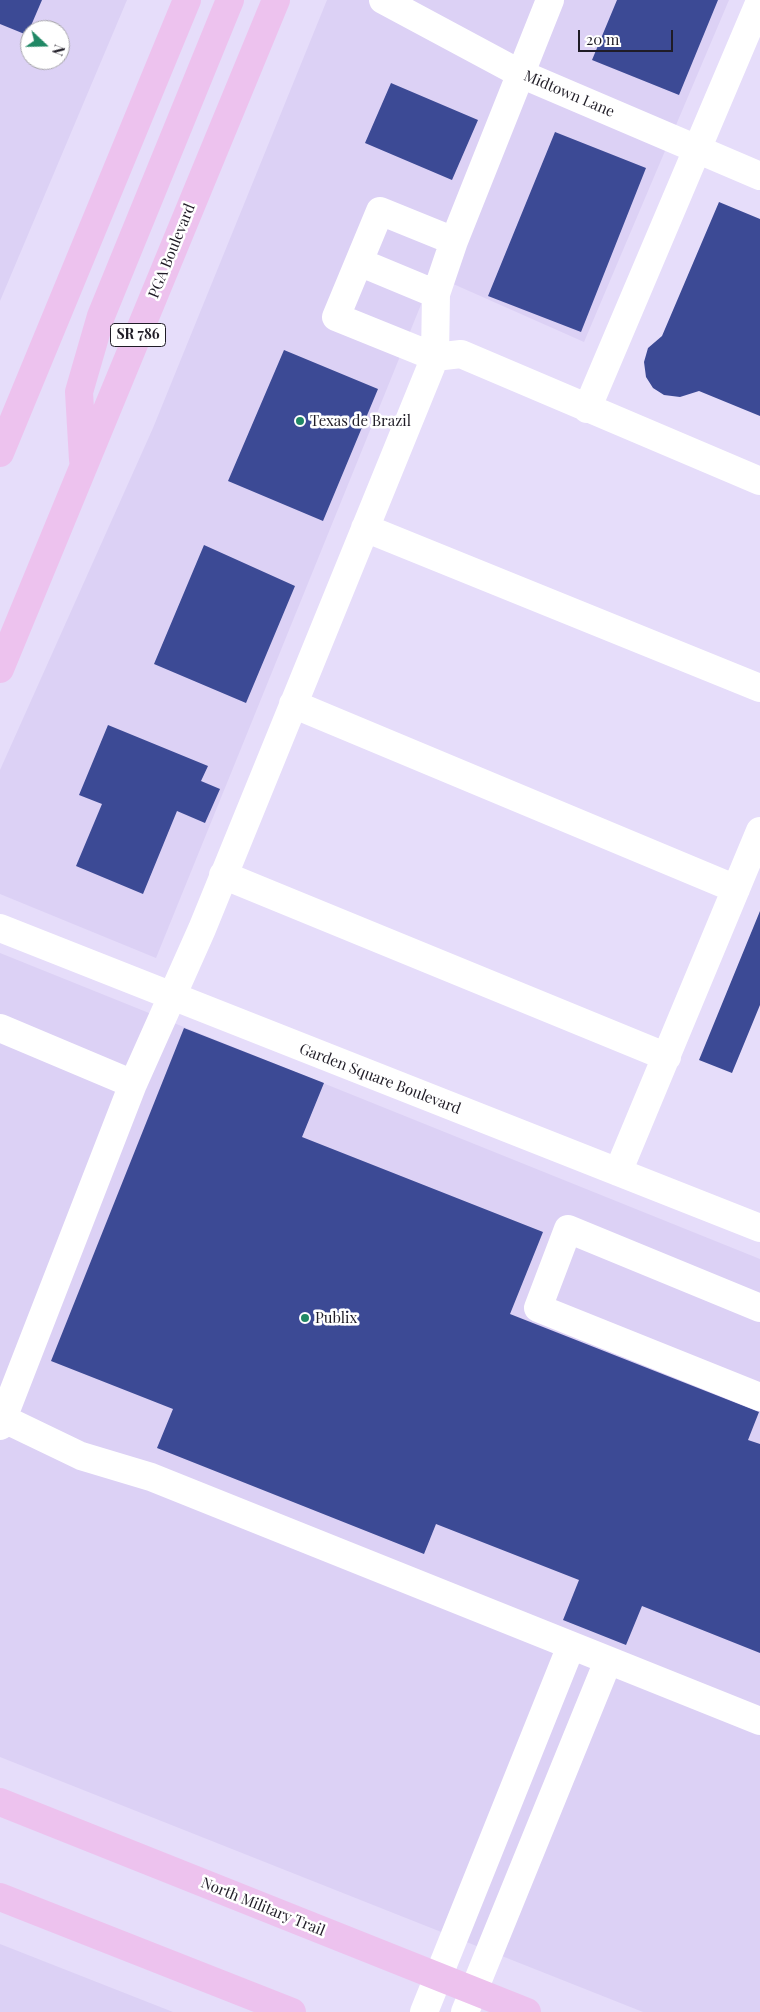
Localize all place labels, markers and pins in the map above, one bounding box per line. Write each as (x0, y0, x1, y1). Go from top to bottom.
place label: Texas de Brazil (310, 412, 411, 430)
marker: Texas de Brazil (294, 415, 306, 427)
place label: Publix (315, 1309, 357, 1327)
marker: Publix (299, 1312, 311, 1324)

